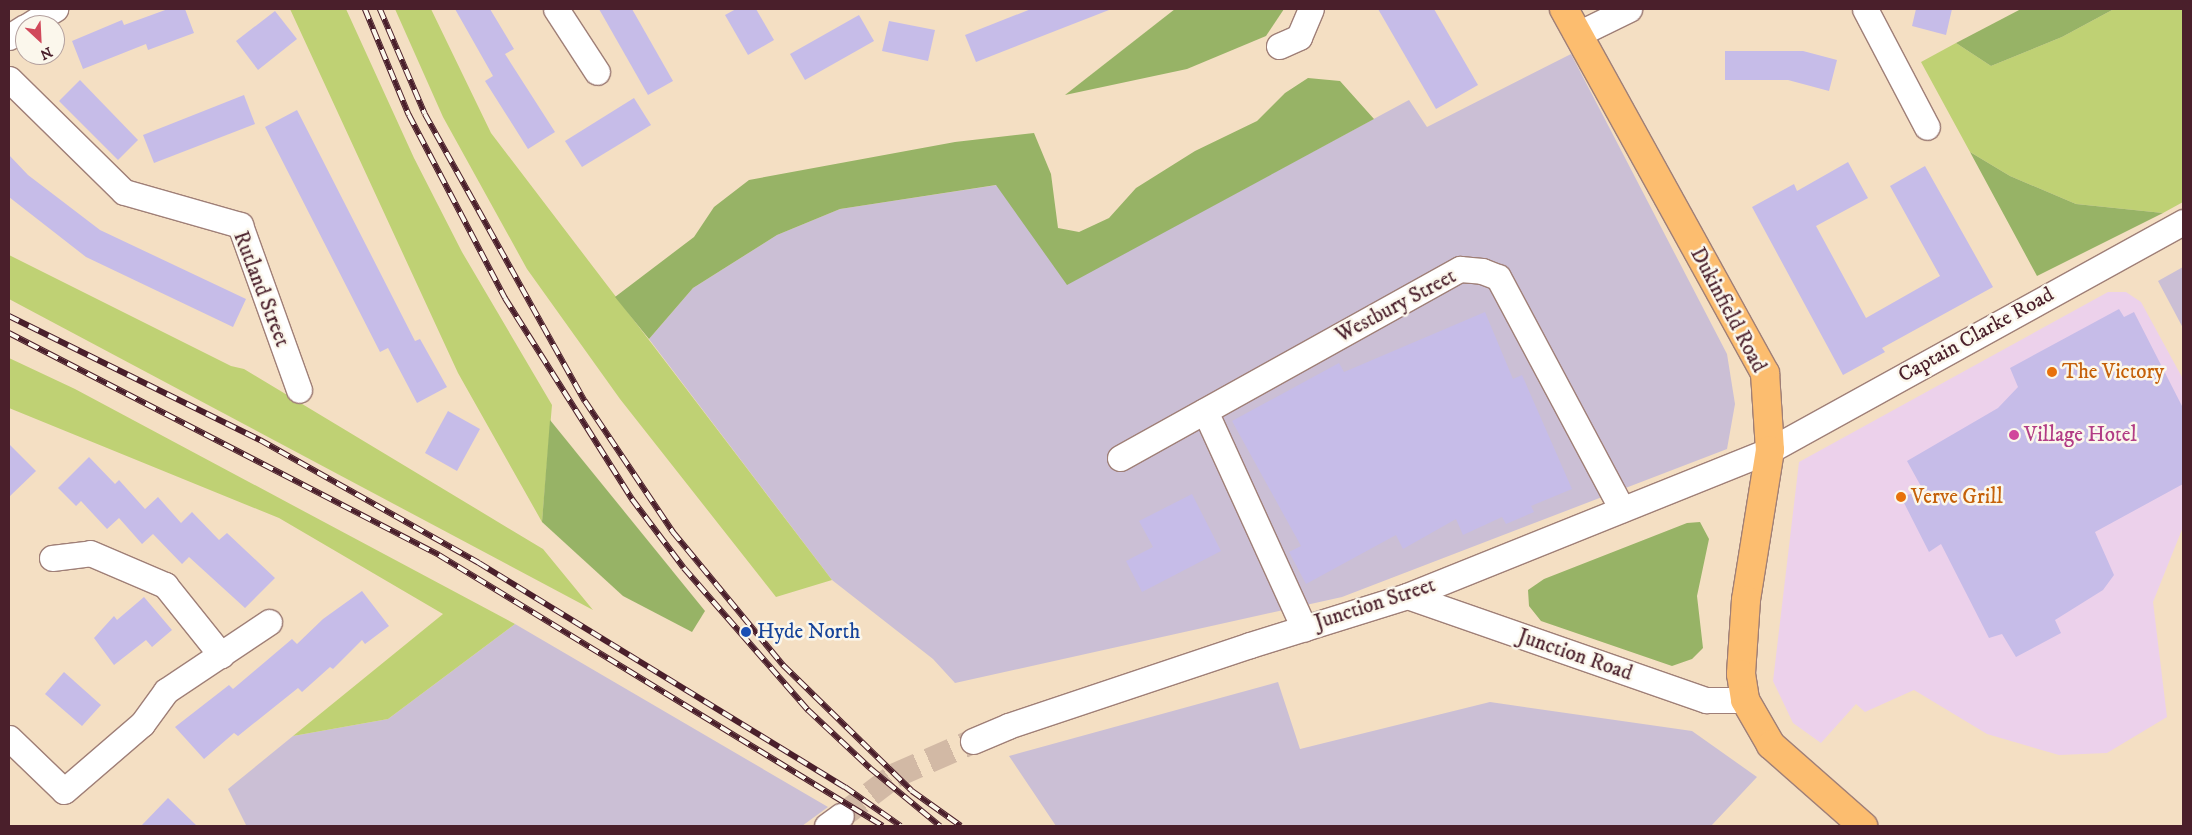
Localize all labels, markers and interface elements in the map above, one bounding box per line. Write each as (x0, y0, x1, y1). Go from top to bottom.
north arrow (15, 15, 65, 65)
text: N (37, 42, 55, 63)
street label: Rutland Street (227, 228, 295, 350)
street label: Dukinfield Road (1685, 243, 1771, 377)
street label: Westbury Street (1332, 264, 1460, 348)
street label: Captain Clarke Road (1894, 282, 2058, 388)
place label: The Victory (2062, 359, 2164, 385)
marker: The Victory (2046, 366, 2058, 378)
place label: Village Hotel (2024, 422, 2137, 448)
marker: Village Hotel (2008, 429, 2020, 441)
place label: Verve Grill (1911, 484, 2003, 510)
marker: Verve Grill (1895, 491, 1907, 503)
street label: Junction Street (1311, 573, 1439, 635)
place label: Hyde North (757, 619, 860, 645)
street label: Junction Road (1514, 624, 1636, 686)
marker: Hyde North (739, 625, 753, 639)

